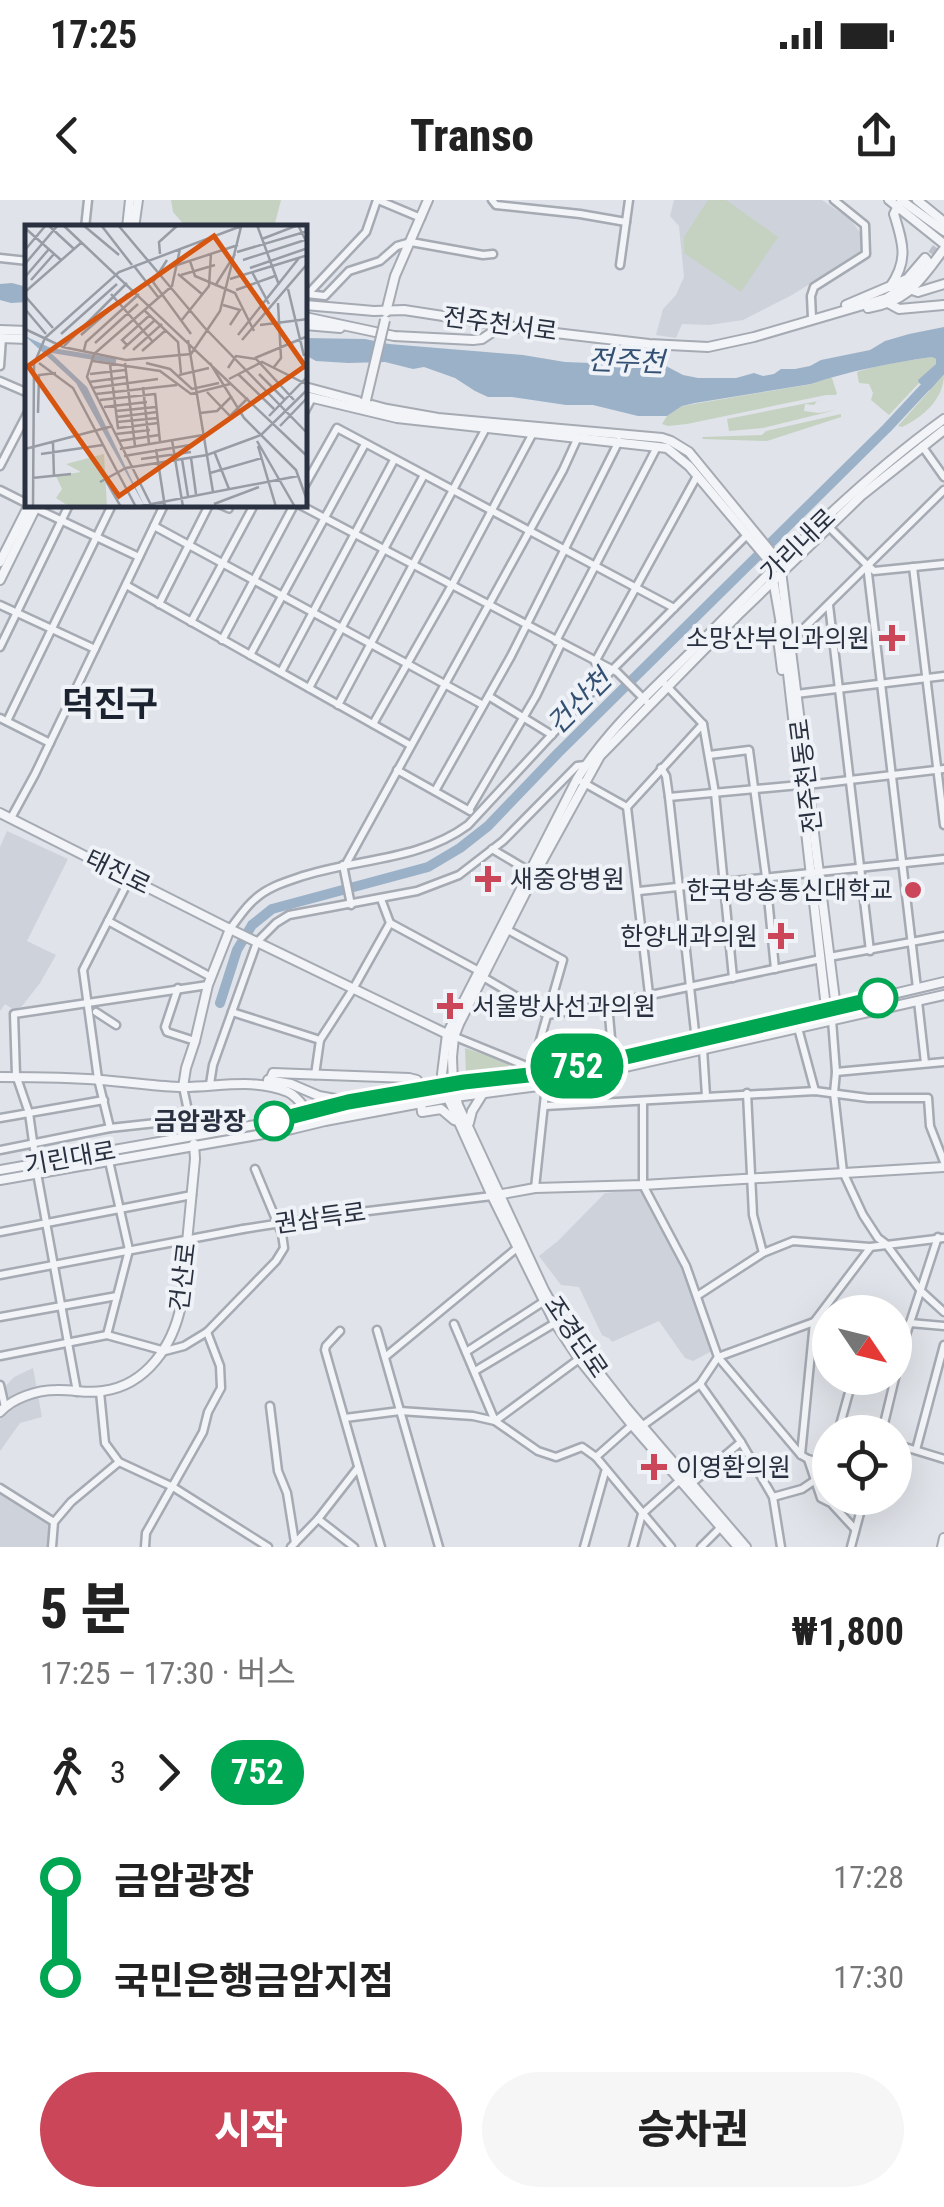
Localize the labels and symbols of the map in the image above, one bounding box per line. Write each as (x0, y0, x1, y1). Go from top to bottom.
inset map (25, 225, 308, 508)
street label: 전주천서로 (441, 302, 559, 346)
water label: 전주천 (587, 343, 668, 379)
street label: 가리내로 (755, 503, 841, 587)
place label: 소망산부인과의원 (686, 624, 870, 653)
marker: 소망산부인과의원 (879, 625, 905, 651)
water label: 건산천 (540, 661, 620, 741)
district label: 덕진구 (62, 684, 158, 725)
street label: 전주천동로 (785, 717, 827, 835)
street label: 태진로 (81, 844, 155, 900)
place label: 새중앙병원 (510, 865, 625, 894)
marker: 새중앙병원 (475, 866, 501, 892)
place label: 한국방송통신대학교 (686, 876, 893, 905)
marker: 한국방송통신대학교 (902, 879, 924, 901)
place label: 한양내과의원 (620, 922, 758, 951)
marker: 한양내과의원 (768, 923, 794, 949)
unlabelled marker (859, 979, 897, 1017)
place label: 서울방사선과의원 (472, 992, 656, 1021)
marker: 서울방사선과의원 (437, 993, 463, 1019)
line badge: 752 (520, 1034, 634, 1098)
marker: 금암광장 (255, 1102, 293, 1140)
place label: 금암광장 (154, 1107, 246, 1136)
street label: 기린대로 (22, 1136, 118, 1180)
street label: 권삼득로 (272, 1197, 368, 1239)
street label: 건산로 (164, 1241, 202, 1313)
street label: 조경단로 (538, 1291, 614, 1383)
north arrow (812, 1295, 912, 1395)
place label: 이영환의원 (676, 1453, 791, 1482)
marker: 이영환의원 (641, 1454, 667, 1480)

